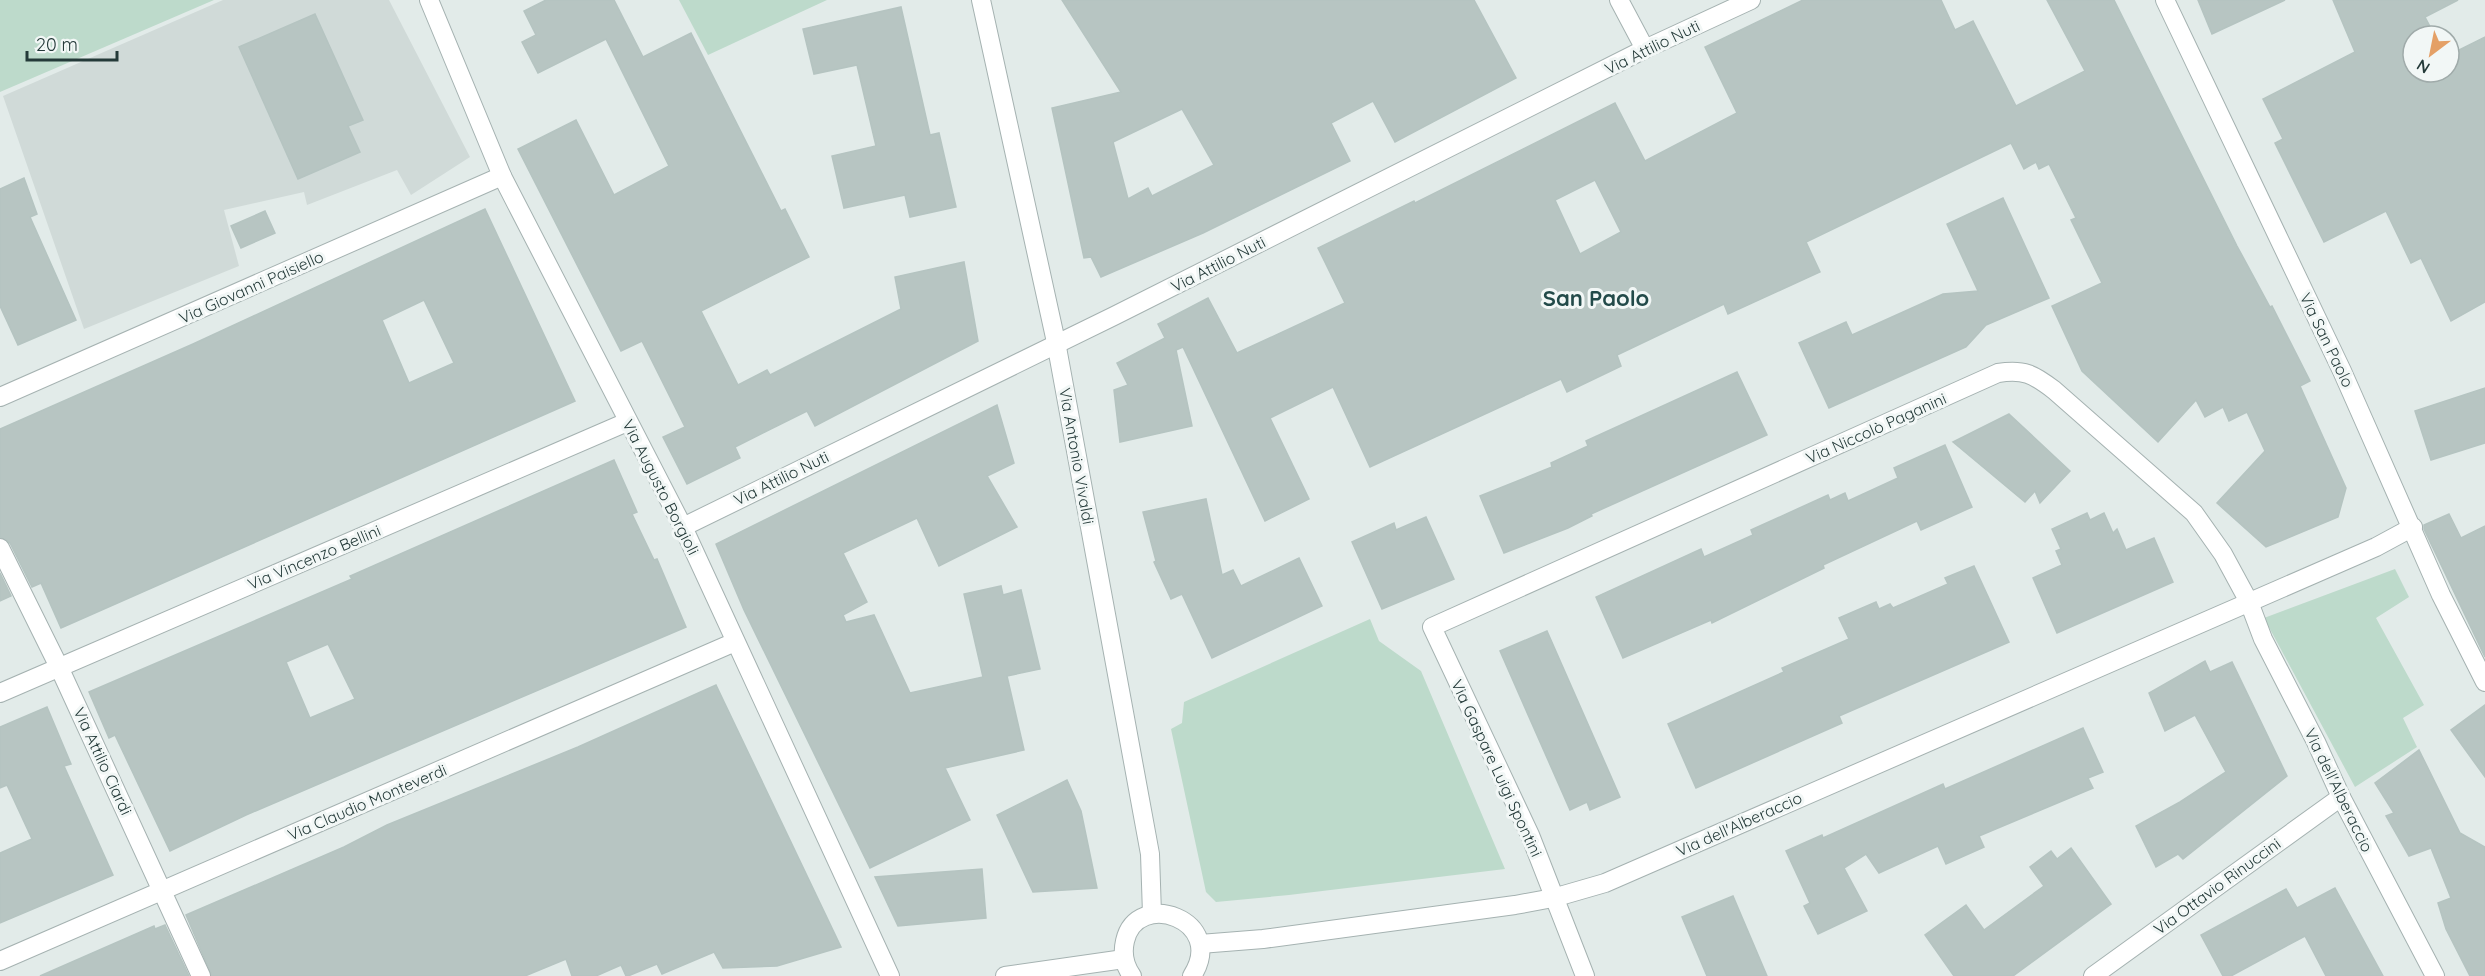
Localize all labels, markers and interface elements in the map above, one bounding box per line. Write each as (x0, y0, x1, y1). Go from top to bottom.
street label: Via Attilio Nuti (1601, 15, 1703, 79)
scale bar (27, 24, 117, 62)
north arrow (2401, 24, 2461, 84)
text: 20 m (36, 33, 78, 56)
text: N (2413, 55, 2433, 78)
street label: Via Attilio Nuti (1167, 232, 1269, 296)
street label: Via Giovanni Paisiello (176, 246, 326, 328)
district label: San Paolo (1543, 284, 1649, 312)
street label: Via San Paolo (2296, 290, 2358, 390)
street label: Via Antonio Vivaldi (1055, 386, 1099, 526)
street label: Via Niccolò Paganini (1803, 388, 1949, 468)
street label: Via Augusto Borgioli (618, 416, 704, 558)
street label: Via Attilio Nuti (730, 446, 832, 510)
street label: Via Vincenzo Bellini (245, 520, 383, 594)
street label: Via Gaspare Luigi Spontini (1447, 676, 1547, 860)
street label: Via Attilio Ciardi (69, 704, 137, 818)
street label: Via dell'Alberaccio (2300, 725, 2378, 855)
street label: Via Claudio Monteverdi (284, 759, 450, 845)
street label: Via dell'Alberaccio (1673, 787, 1805, 861)
street label: Via Ottavio Rinuccini (2150, 833, 2284, 939)

